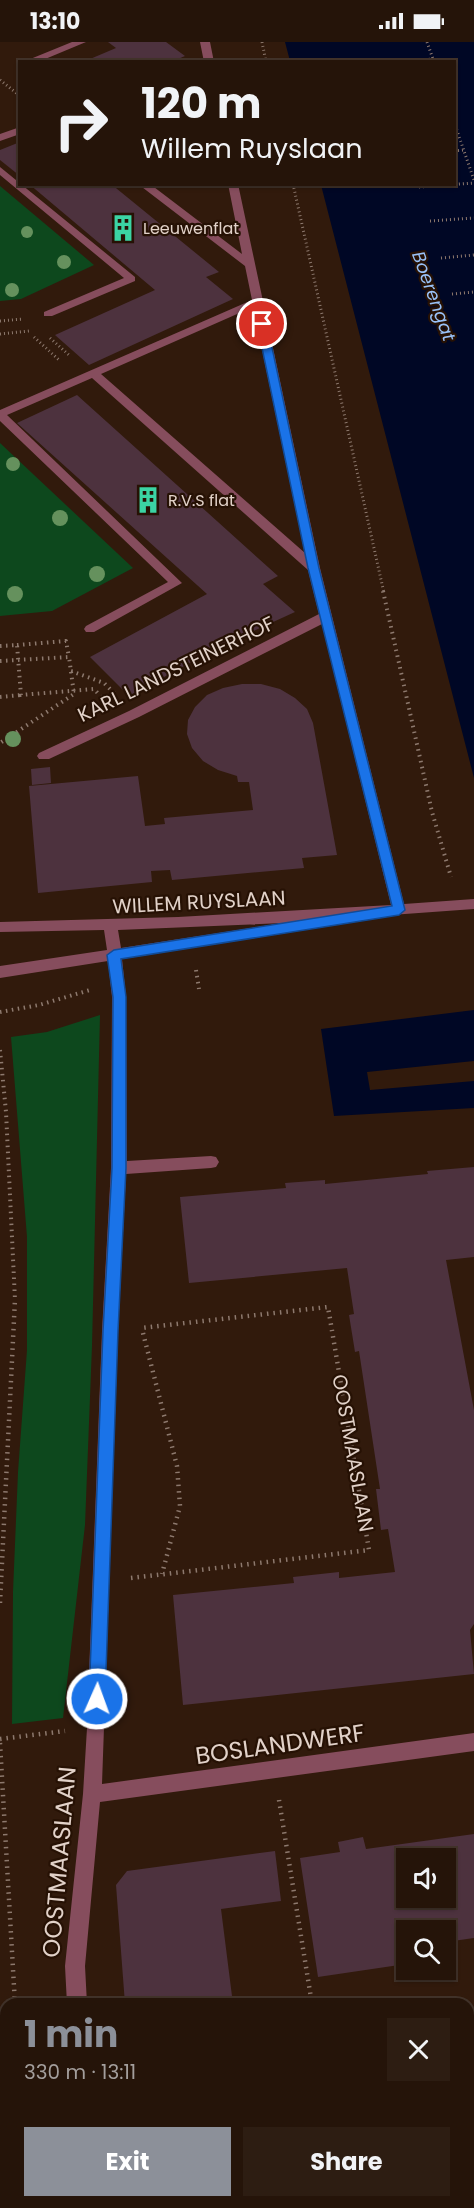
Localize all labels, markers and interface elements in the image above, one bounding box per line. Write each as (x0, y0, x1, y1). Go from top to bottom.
text: 13:10 (30, 6, 80, 37)
text: 120 m (141, 74, 262, 133)
icon: right (42, 84, 120, 162)
text: Willem Ruyslaan (141, 130, 362, 167)
building icon: Leeuwenflat (108, 213, 138, 243)
place label: Leeuwenflat (143, 217, 239, 240)
water label: Boerengat (406, 248, 462, 345)
pin (236, 298, 287, 349)
icon: arrive (245, 307, 278, 340)
building icon: R.V.S flat (133, 485, 163, 515)
place label: R.V.S flat (168, 489, 235, 512)
street label: KARL LANDSTEINERHOF (73, 609, 279, 729)
street label: WILLEM RUYSLAAN (112, 883, 286, 921)
street label: OOSTMAASLAAN (325, 1372, 381, 1534)
position arrow (65, 1667, 129, 1731)
street label: BOSLANDWERF (193, 1716, 367, 1772)
street label: OOSTMAASLAAN (34, 1765, 84, 1959)
map controls (396, 1848, 456, 1980)
button: sound (396, 1848, 456, 1908)
button: search (396, 1920, 456, 1980)
text: 1 min (24, 2009, 118, 2060)
button: close (387, 2018, 450, 2081)
text: 330 m · 13:11 (24, 2058, 136, 2086)
button: Exit (24, 2127, 231, 2196)
button: Share (243, 2127, 450, 2196)

